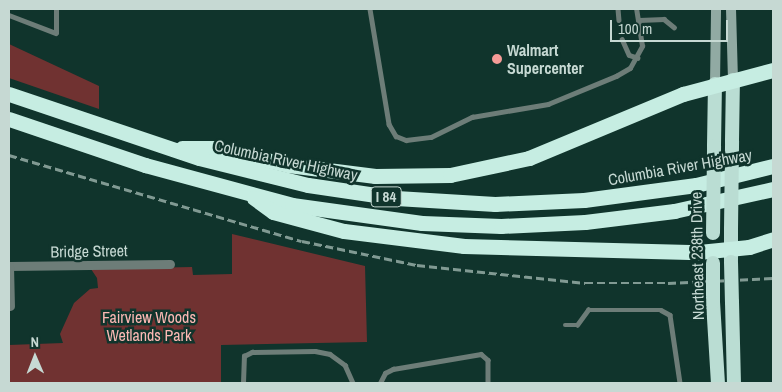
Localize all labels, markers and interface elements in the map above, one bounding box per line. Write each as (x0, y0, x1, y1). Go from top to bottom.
scale bar (612, 10, 730, 42)
text: 100 m (618, 18, 652, 39)
place label: Walmart Supercenter (507, 40, 584, 78)
marker: Walmart Supercenter (491, 53, 503, 65)
street label: Columbia River Highway (213, 135, 359, 185)
street label: Columbia River Highway (607, 145, 753, 189)
road number: I 84 (370, 184, 402, 210)
street label: Northeast 238th Drive (686, 192, 708, 320)
street label: Bridge Street (50, 241, 128, 261)
park label: Fairview Woods Wetlands Park (102, 307, 196, 345)
north arrow (10, 332, 60, 382)
text: N (30, 333, 39, 351)

